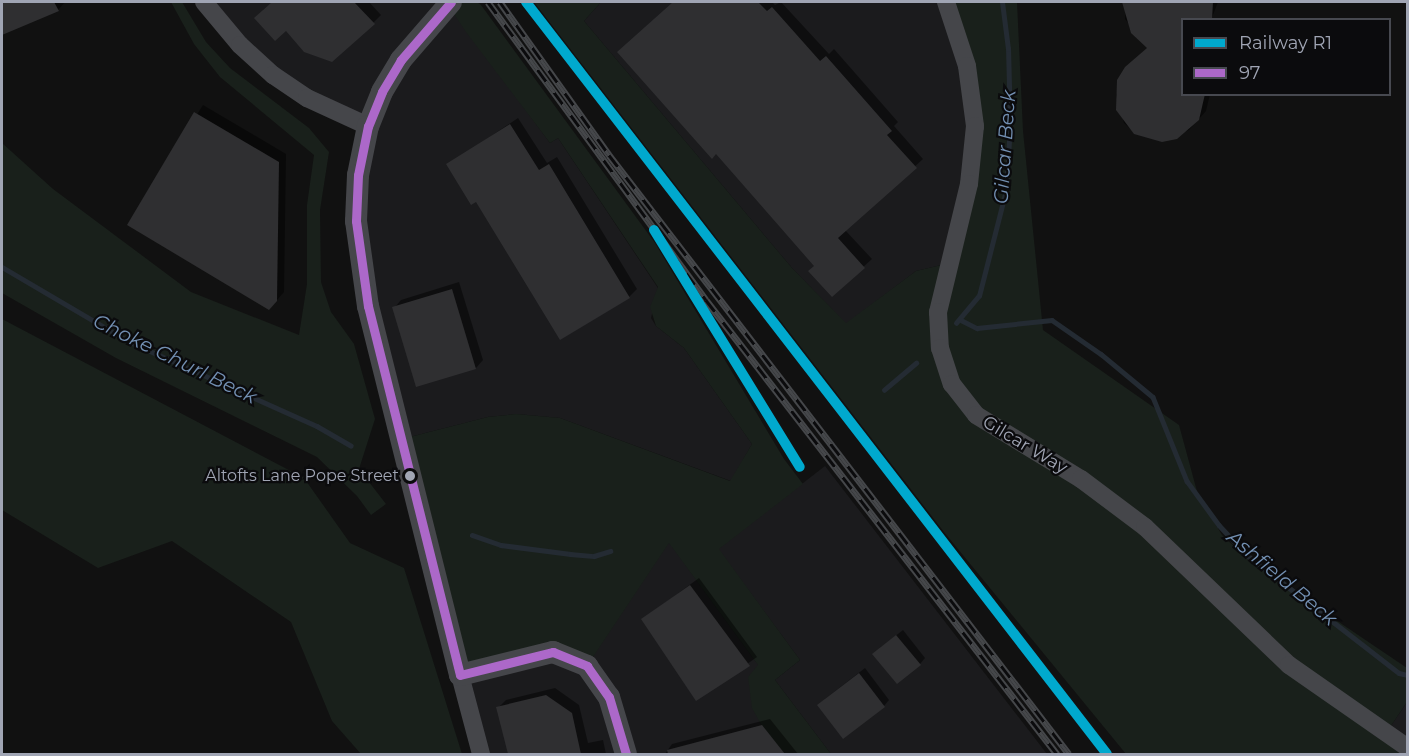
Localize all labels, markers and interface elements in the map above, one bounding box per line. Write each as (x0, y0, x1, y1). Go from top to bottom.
legend (1181, 18, 1391, 96)
text: Railway R1 (1239, 32, 1332, 54)
text: 97 (1239, 62, 1260, 84)
water label: Gilcar Beck (989, 89, 1021, 205)
water label: Choke Churl Beck (89, 309, 261, 409)
street label: Gilcar Way (979, 411, 1071, 479)
place label: Altofts Lane Pope Street (205, 466, 399, 486)
marker: Altofts Lane Pope Street (404, 470, 416, 482)
water label: Ashfield Beck (1222, 525, 1342, 631)

